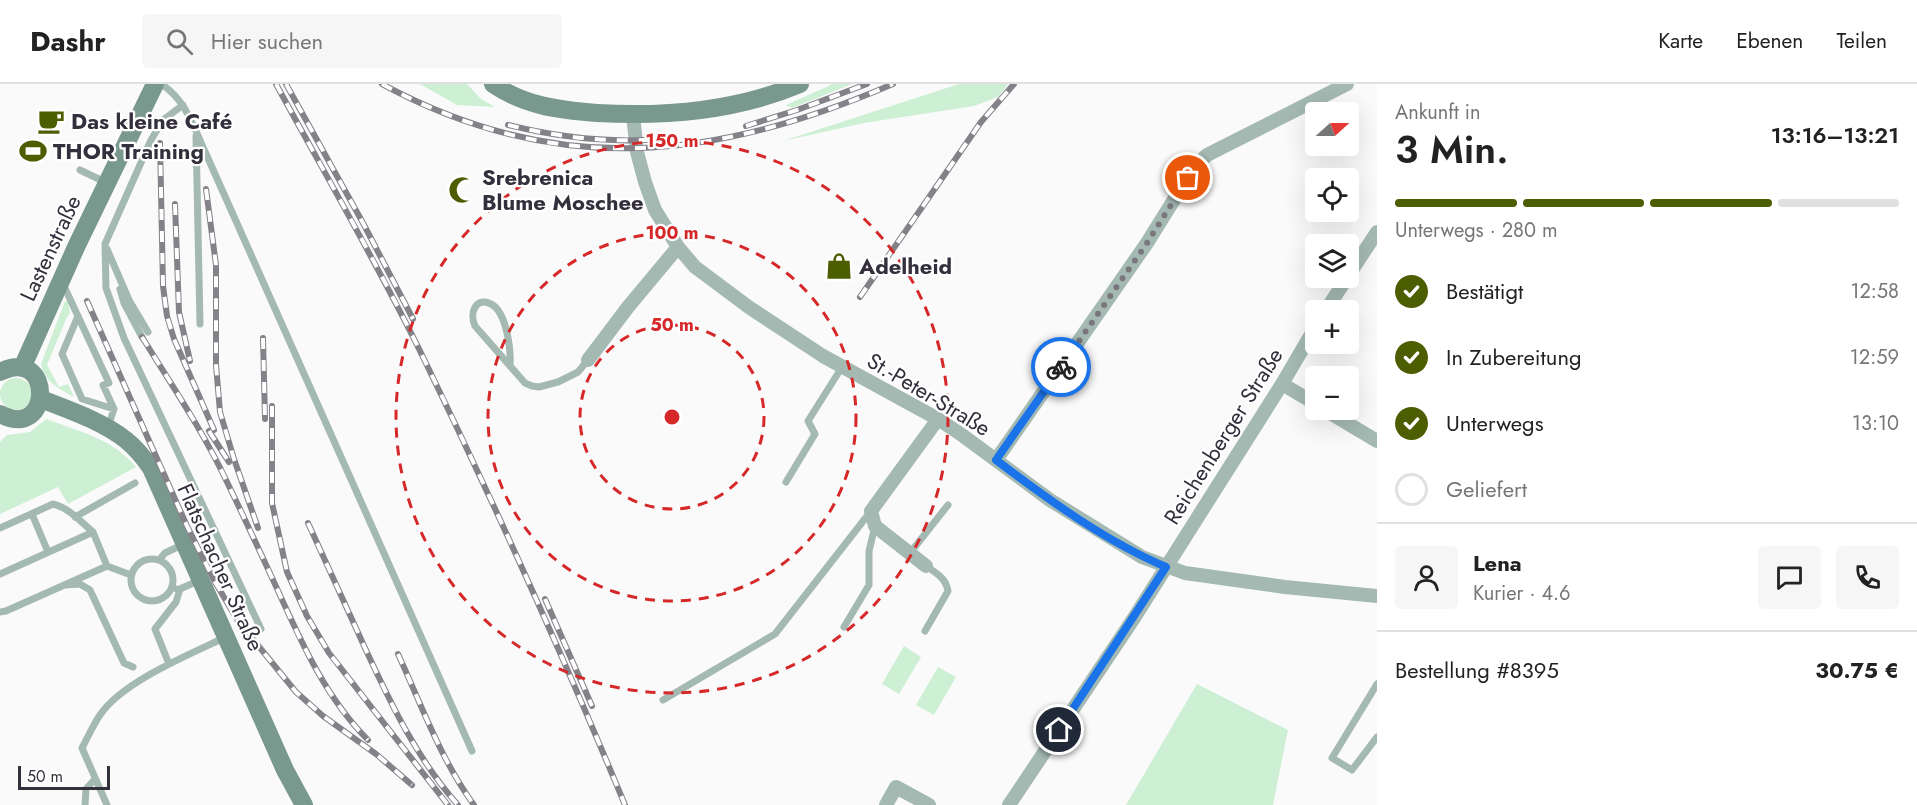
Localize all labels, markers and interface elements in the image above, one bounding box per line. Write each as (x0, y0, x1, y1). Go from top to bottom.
search box (142, 14, 562, 68)
text: Dashr (30, 21, 106, 62)
icon: search (163, 25, 196, 58)
text: Hier suchen (211, 25, 323, 57)
text: Karte (1658, 26, 1703, 56)
text: Ebenen (1736, 26, 1803, 56)
text: Teilen (1836, 26, 1887, 56)
text: Ankunft in (1395, 98, 1481, 127)
north arrow (1305, 102, 1359, 156)
map controls (1305, 102, 1359, 420)
place label: Das kleine Café (71, 105, 232, 137)
cafe icon: Das kleine Café (36, 106, 66, 136)
text: 13:16–13:21 (1771, 119, 1899, 151)
text: 3 Min. (1395, 121, 1508, 178)
text: 150 m (646, 128, 698, 154)
place label: THOR Training (53, 135, 204, 167)
sports icon: THOR Training (18, 136, 48, 166)
pin (1162, 152, 1213, 203)
place label: Srebrenica Blume Moschee (482, 161, 644, 218)
icon: bag (1171, 161, 1204, 194)
button: locate (1305, 168, 1359, 222)
mosque icon: Srebrenica Blume Moschee (447, 175, 477, 205)
street label: Lastenstraße (12, 190, 88, 306)
text: Unterwegs · 280 m (1395, 216, 1558, 245)
text: 100 m (645, 220, 699, 246)
button: layers (1305, 234, 1359, 288)
place label: Adelheid (858, 250, 952, 282)
shop icon: Adelheid (824, 251, 854, 281)
icon: check (1395, 275, 1428, 308)
text: Bestätigt (1446, 275, 1523, 307)
text: 12:58 (1850, 277, 1899, 306)
button: + (1305, 300, 1359, 354)
text: 50 m (650, 312, 694, 338)
courier (1031, 337, 1091, 397)
icon: check (1395, 341, 1428, 374)
text: In Zubereitung (1446, 341, 1581, 373)
street label: Reichenberger Straße (1156, 342, 1290, 530)
text: 12:59 (1850, 343, 1899, 372)
street label: St.-Peter-Straße (861, 344, 997, 444)
icon: bike (1045, 351, 1078, 384)
button: − (1305, 366, 1359, 420)
centre of rings (662, 407, 682, 427)
icon: check (1395, 407, 1428, 440)
text: Unterwegs (1446, 407, 1544, 439)
text: 13:10 (1852, 409, 1899, 438)
text: Geliefert (1446, 473, 1527, 505)
street label: Flatschacher Straße (170, 478, 272, 656)
button: person (1395, 546, 1458, 609)
button: chat (1758, 546, 1821, 609)
button: phone (1836, 546, 1899, 609)
text: Lena (1473, 547, 1522, 579)
text: Kurier · 4.6 (1473, 579, 1571, 608)
text: Bestellung #8395 (1395, 654, 1559, 686)
text: 30.75 € (1815, 654, 1899, 686)
pin (1033, 704, 1084, 755)
icon: home (1042, 713, 1075, 746)
scale bar (18, 763, 110, 790)
text: 50 m (27, 765, 63, 788)

